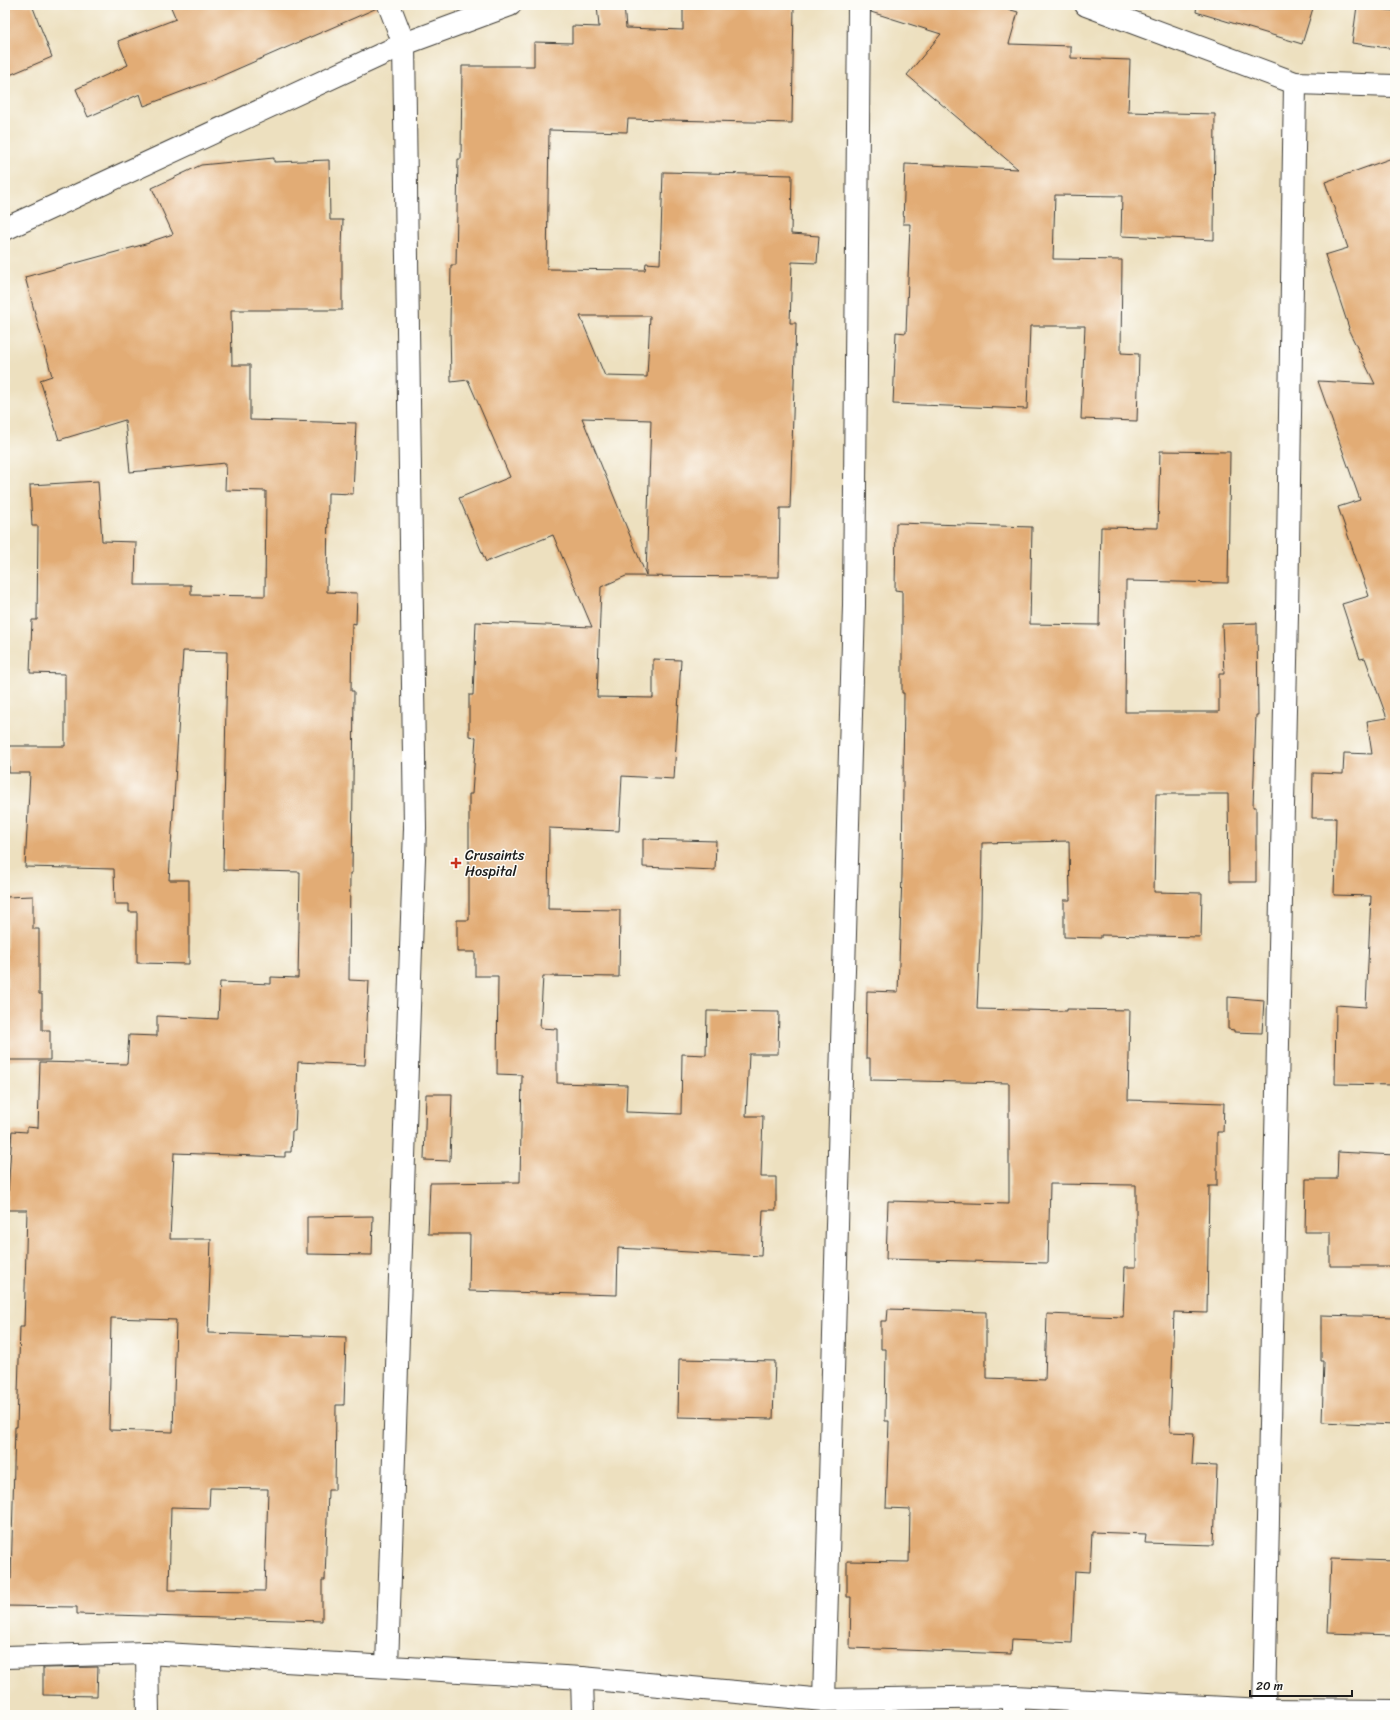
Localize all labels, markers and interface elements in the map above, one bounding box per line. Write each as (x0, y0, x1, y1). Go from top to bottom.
place label: Crusaints Hospital (465, 843, 525, 884)
marker: Crusaints Hospital (450, 857, 462, 869)
scale bar (1250, 1672, 1352, 1698)
text: 20 m (1256, 1675, 1283, 1697)

